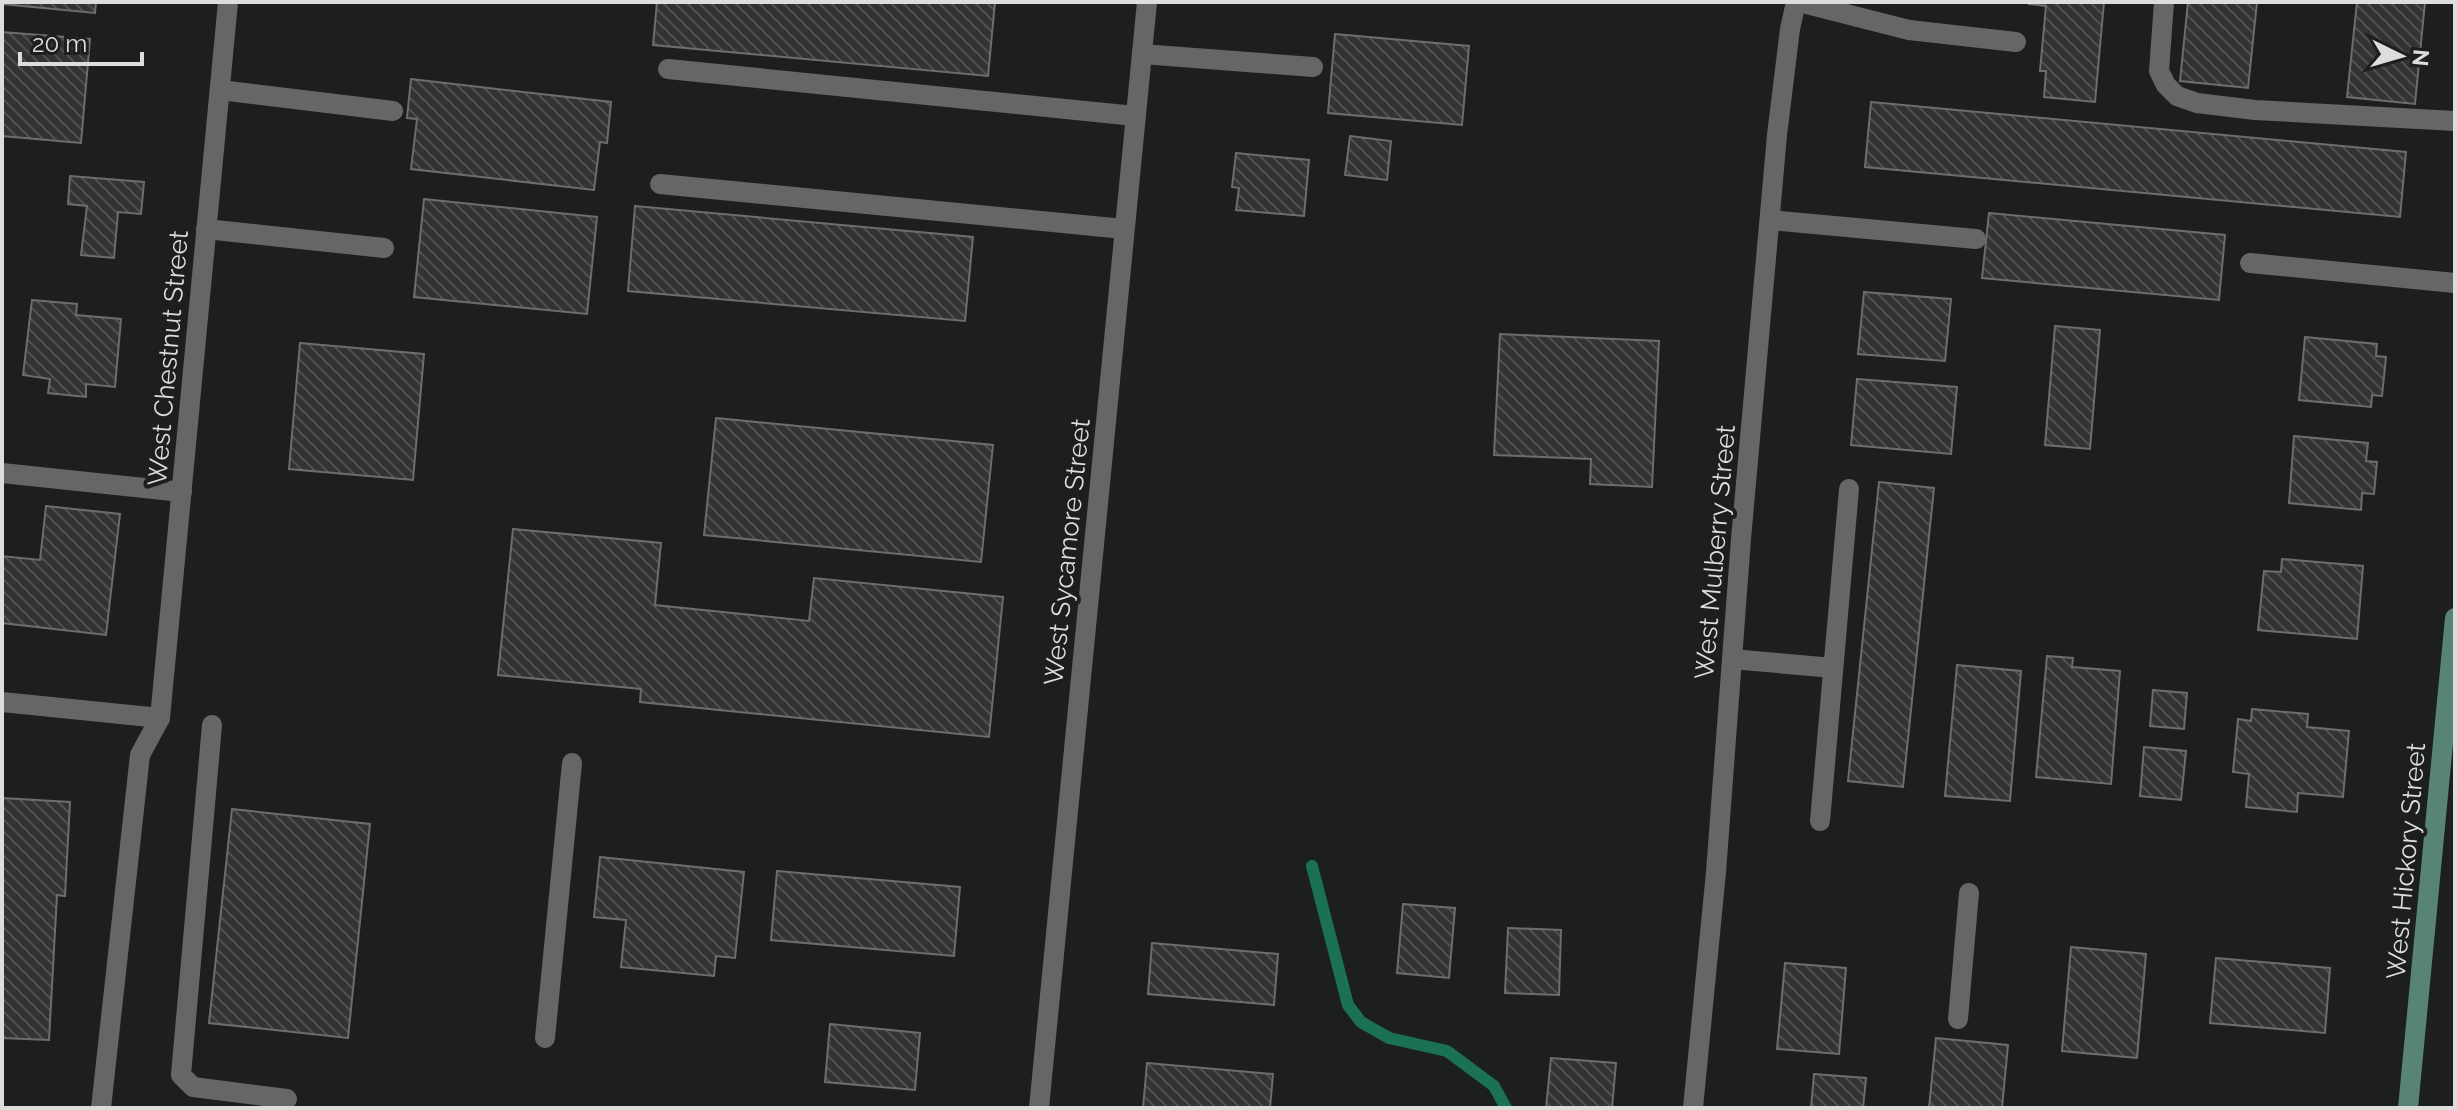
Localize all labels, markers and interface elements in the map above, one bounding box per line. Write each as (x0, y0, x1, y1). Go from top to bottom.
scale bar (20, 16, 142, 66)
north arrow (2361, 16, 2441, 96)
text: 20 m (32, 29, 87, 58)
text: N (2407, 48, 2435, 67)
street label: West Chestnut Street (142, 229, 194, 487)
street label: West Sycamore Street (1038, 417, 1096, 687)
street label: West Mulberry Street (1689, 423, 1741, 681)
street label: West Hickory Street (2381, 741, 2431, 981)

